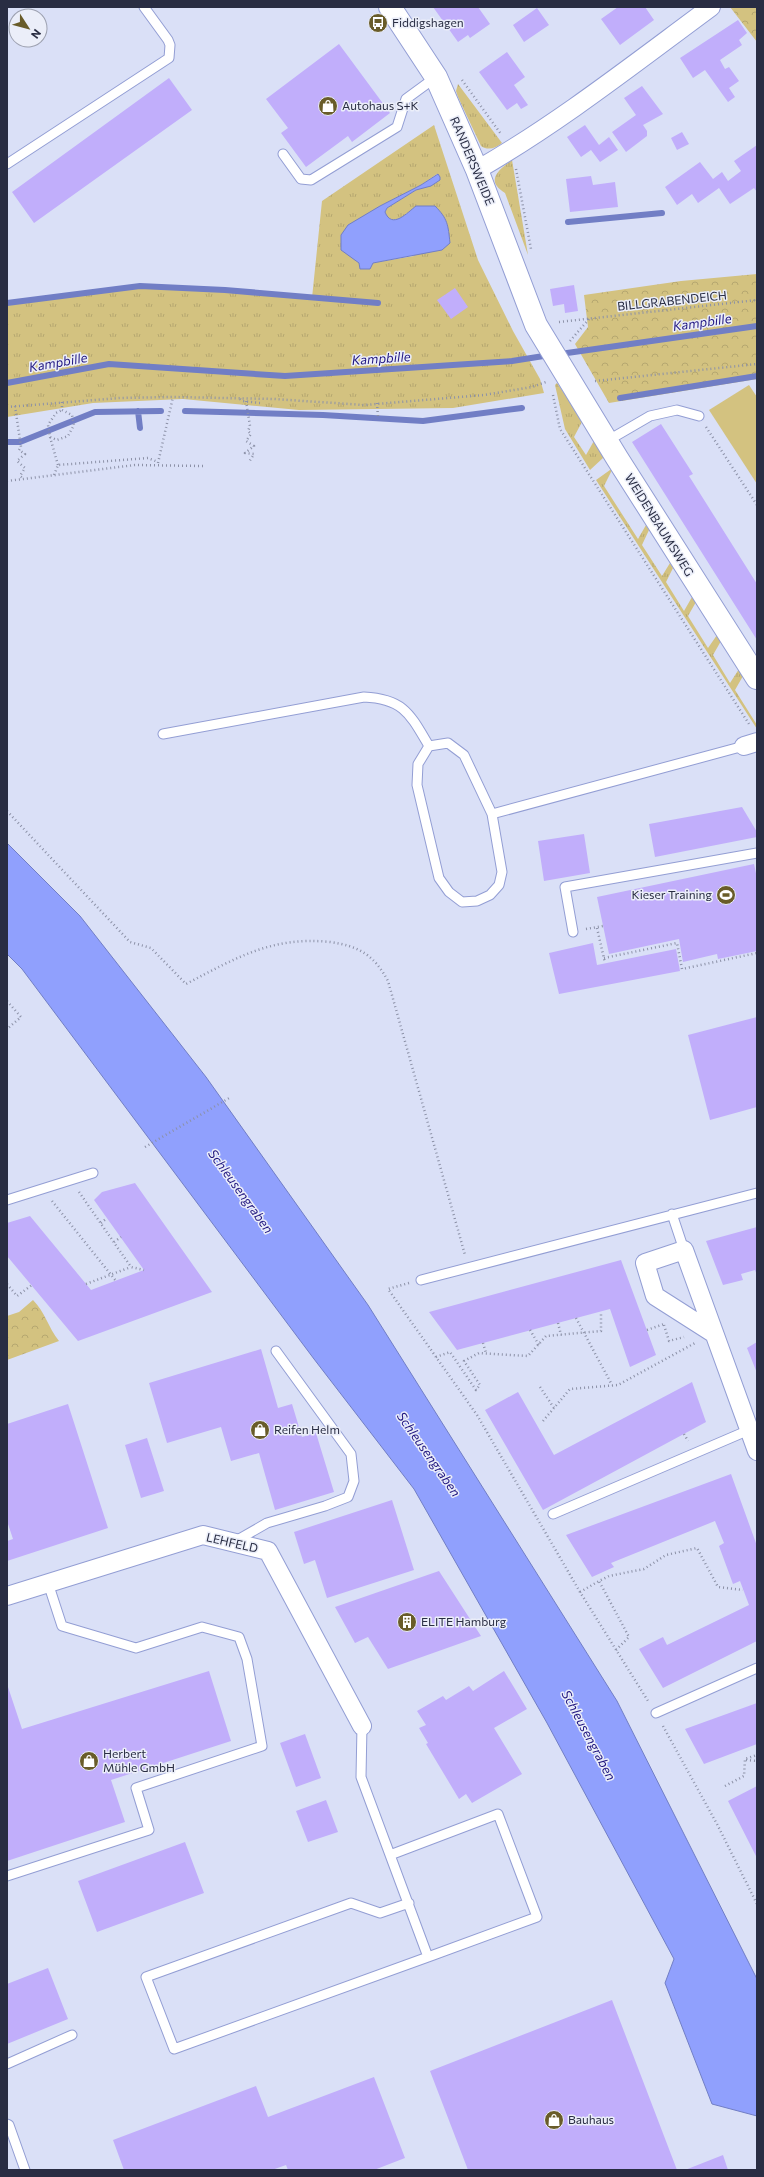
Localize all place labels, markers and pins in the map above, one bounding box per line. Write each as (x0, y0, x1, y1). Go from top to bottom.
bus stop icon: Fiddigshagen (367, 12, 389, 34)
place label: Fiddigshagen (392, 15, 464, 29)
shop icon: Autohaus S+K (317, 95, 339, 117)
place label: Autohaus S+K (342, 98, 419, 112)
sports icon: Kieser Training (715, 884, 737, 906)
place label: Kieser Training (632, 887, 712, 901)
shop icon: Reifen Helm (249, 1419, 271, 1441)
place label: Reifen Helm (274, 1422, 340, 1436)
building icon: ELITE Hamburg (396, 1611, 418, 1633)
place label: ELITE Hamburg (421, 1614, 507, 1628)
place label: Herbert Mühle GmbH (103, 1746, 175, 1774)
shop icon: Herbert Mühle GmbH (78, 1750, 100, 1772)
shop icon: Bauhaus (543, 2109, 565, 2131)
place label: Bauhaus (568, 2112, 614, 2126)

